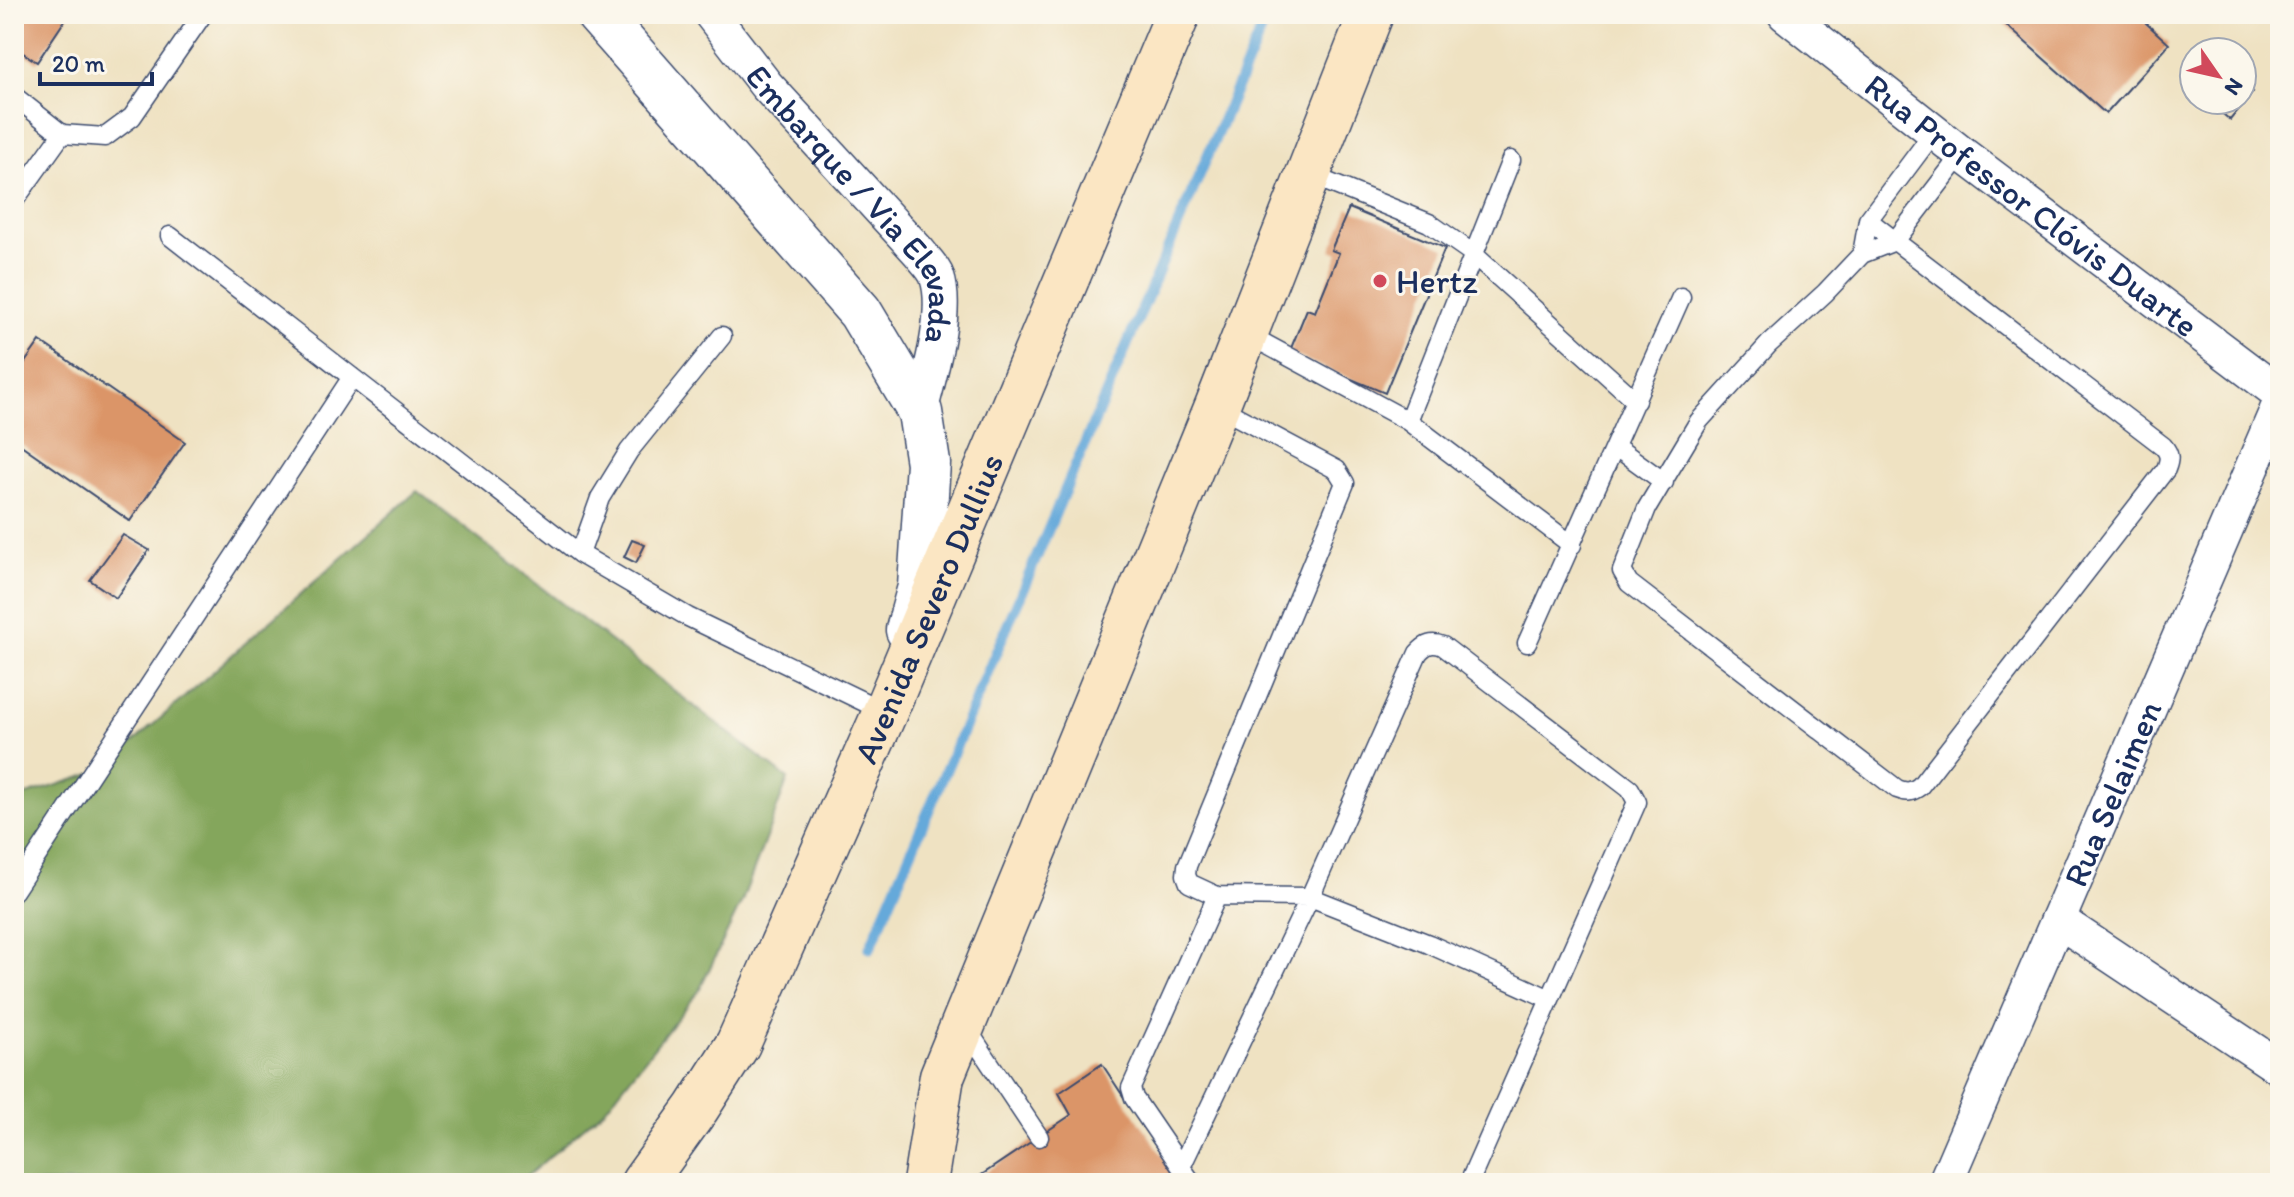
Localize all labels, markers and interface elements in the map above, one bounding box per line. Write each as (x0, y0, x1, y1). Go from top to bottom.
scale bar (40, 36, 152, 86)
north arrow (2178, 36, 2258, 116)
text: 20 m (52, 49, 105, 78)
street label: Embarque / Via Elevada (737, 56, 961, 347)
street label: Rua Professor Clóvis Duarte (1857, 65, 2206, 345)
text: N (2219, 73, 2250, 101)
place label: Hertz (1396, 261, 1478, 302)
marker: Hertz (1371, 272, 1389, 290)
street label: Avenida Severo Dullius (845, 447, 1012, 769)
street label: Rua Selaimen (2054, 694, 2170, 893)

